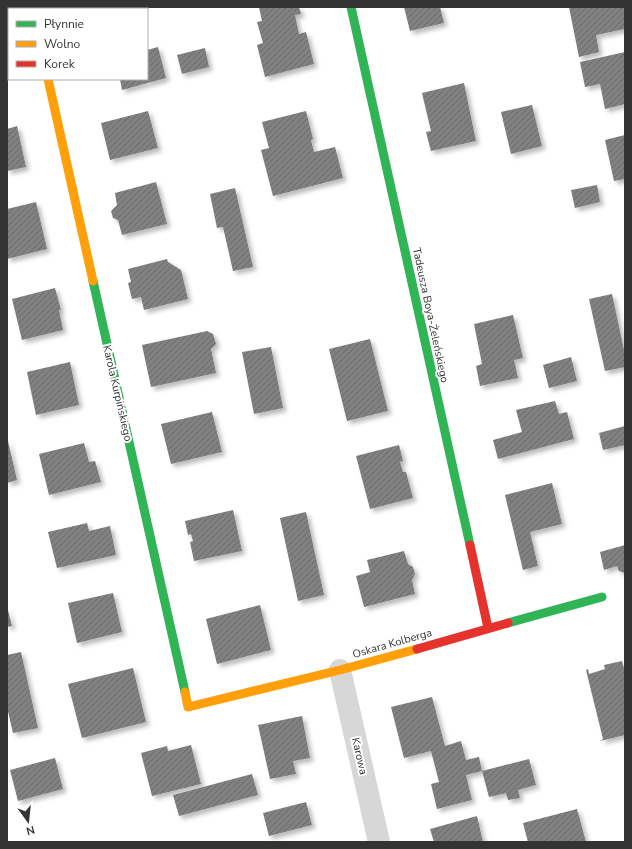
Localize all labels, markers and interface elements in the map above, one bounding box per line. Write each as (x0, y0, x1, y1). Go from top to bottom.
legend (8, 8, 148, 80)
text: Płynnie (44, 16, 84, 32)
text: Wolno (44, 36, 81, 52)
text: Korek (44, 56, 76, 72)
street label: Tadeusza Boya-Żeleńskiego (409, 246, 452, 384)
street label: Karola Kurpińskiego (99, 343, 136, 443)
street label: Oskara Kolberga (351, 625, 434, 662)
street label: Karowa (348, 736, 371, 776)
north arrow (8, 801, 48, 841)
text: N (25, 822, 36, 838)

